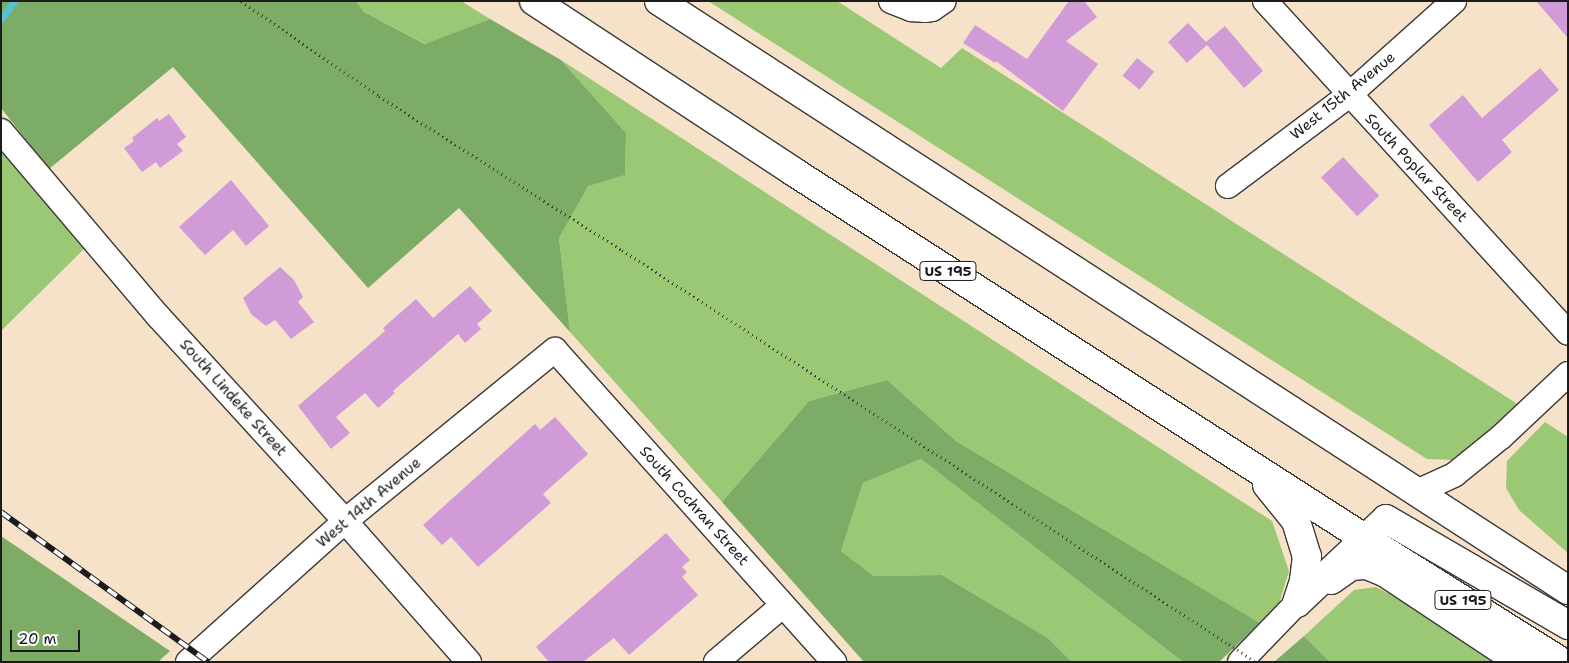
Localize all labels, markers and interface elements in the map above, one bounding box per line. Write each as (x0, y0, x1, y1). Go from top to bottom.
street label: West 15th Avenue (1287, 48, 1399, 144)
street label: South Poplar Street (1361, 110, 1471, 226)
road number: US 195 (919, 260, 977, 282)
street label: South Lindeke Street (176, 336, 290, 460)
street label: South Cochran Street (636, 442, 752, 570)
street label: West 14th Avenue (313, 454, 425, 552)
road number: US 195 (1434, 588, 1492, 612)
scale bar (12, 620, 82, 652)
text: 20 m (18, 629, 57, 649)

